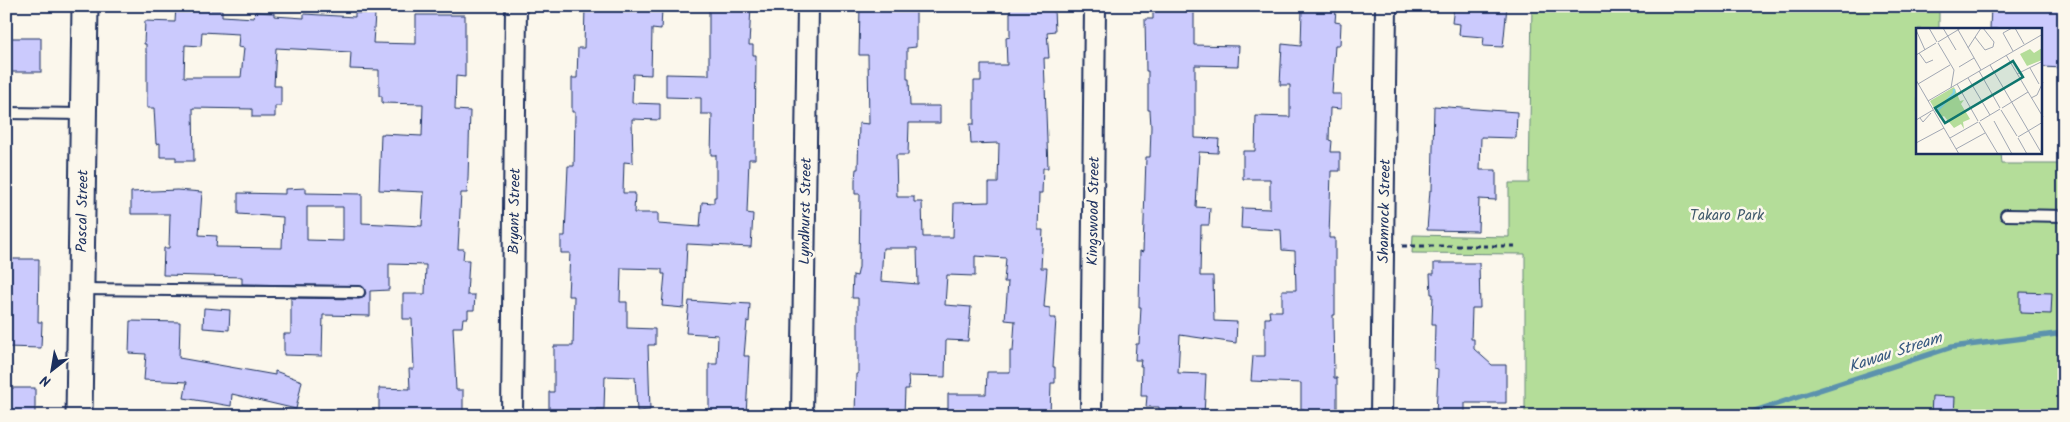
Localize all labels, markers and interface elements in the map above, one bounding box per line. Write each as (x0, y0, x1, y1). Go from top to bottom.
inset map (1916, 28, 2042, 154)
street label: Kingswood Street (1081, 156, 1107, 266)
street label: Lyndhurst Street (793, 157, 819, 265)
street label: Shamrock Street (1372, 158, 1398, 263)
street label: Bryant Street (502, 167, 528, 254)
street label: Pascal Street (70, 169, 96, 253)
park label: Takaro Park (1690, 204, 1765, 228)
water label: Kawau Stream (1846, 325, 1947, 379)
north arrow (28, 344, 78, 394)
text: N (36, 368, 55, 392)

